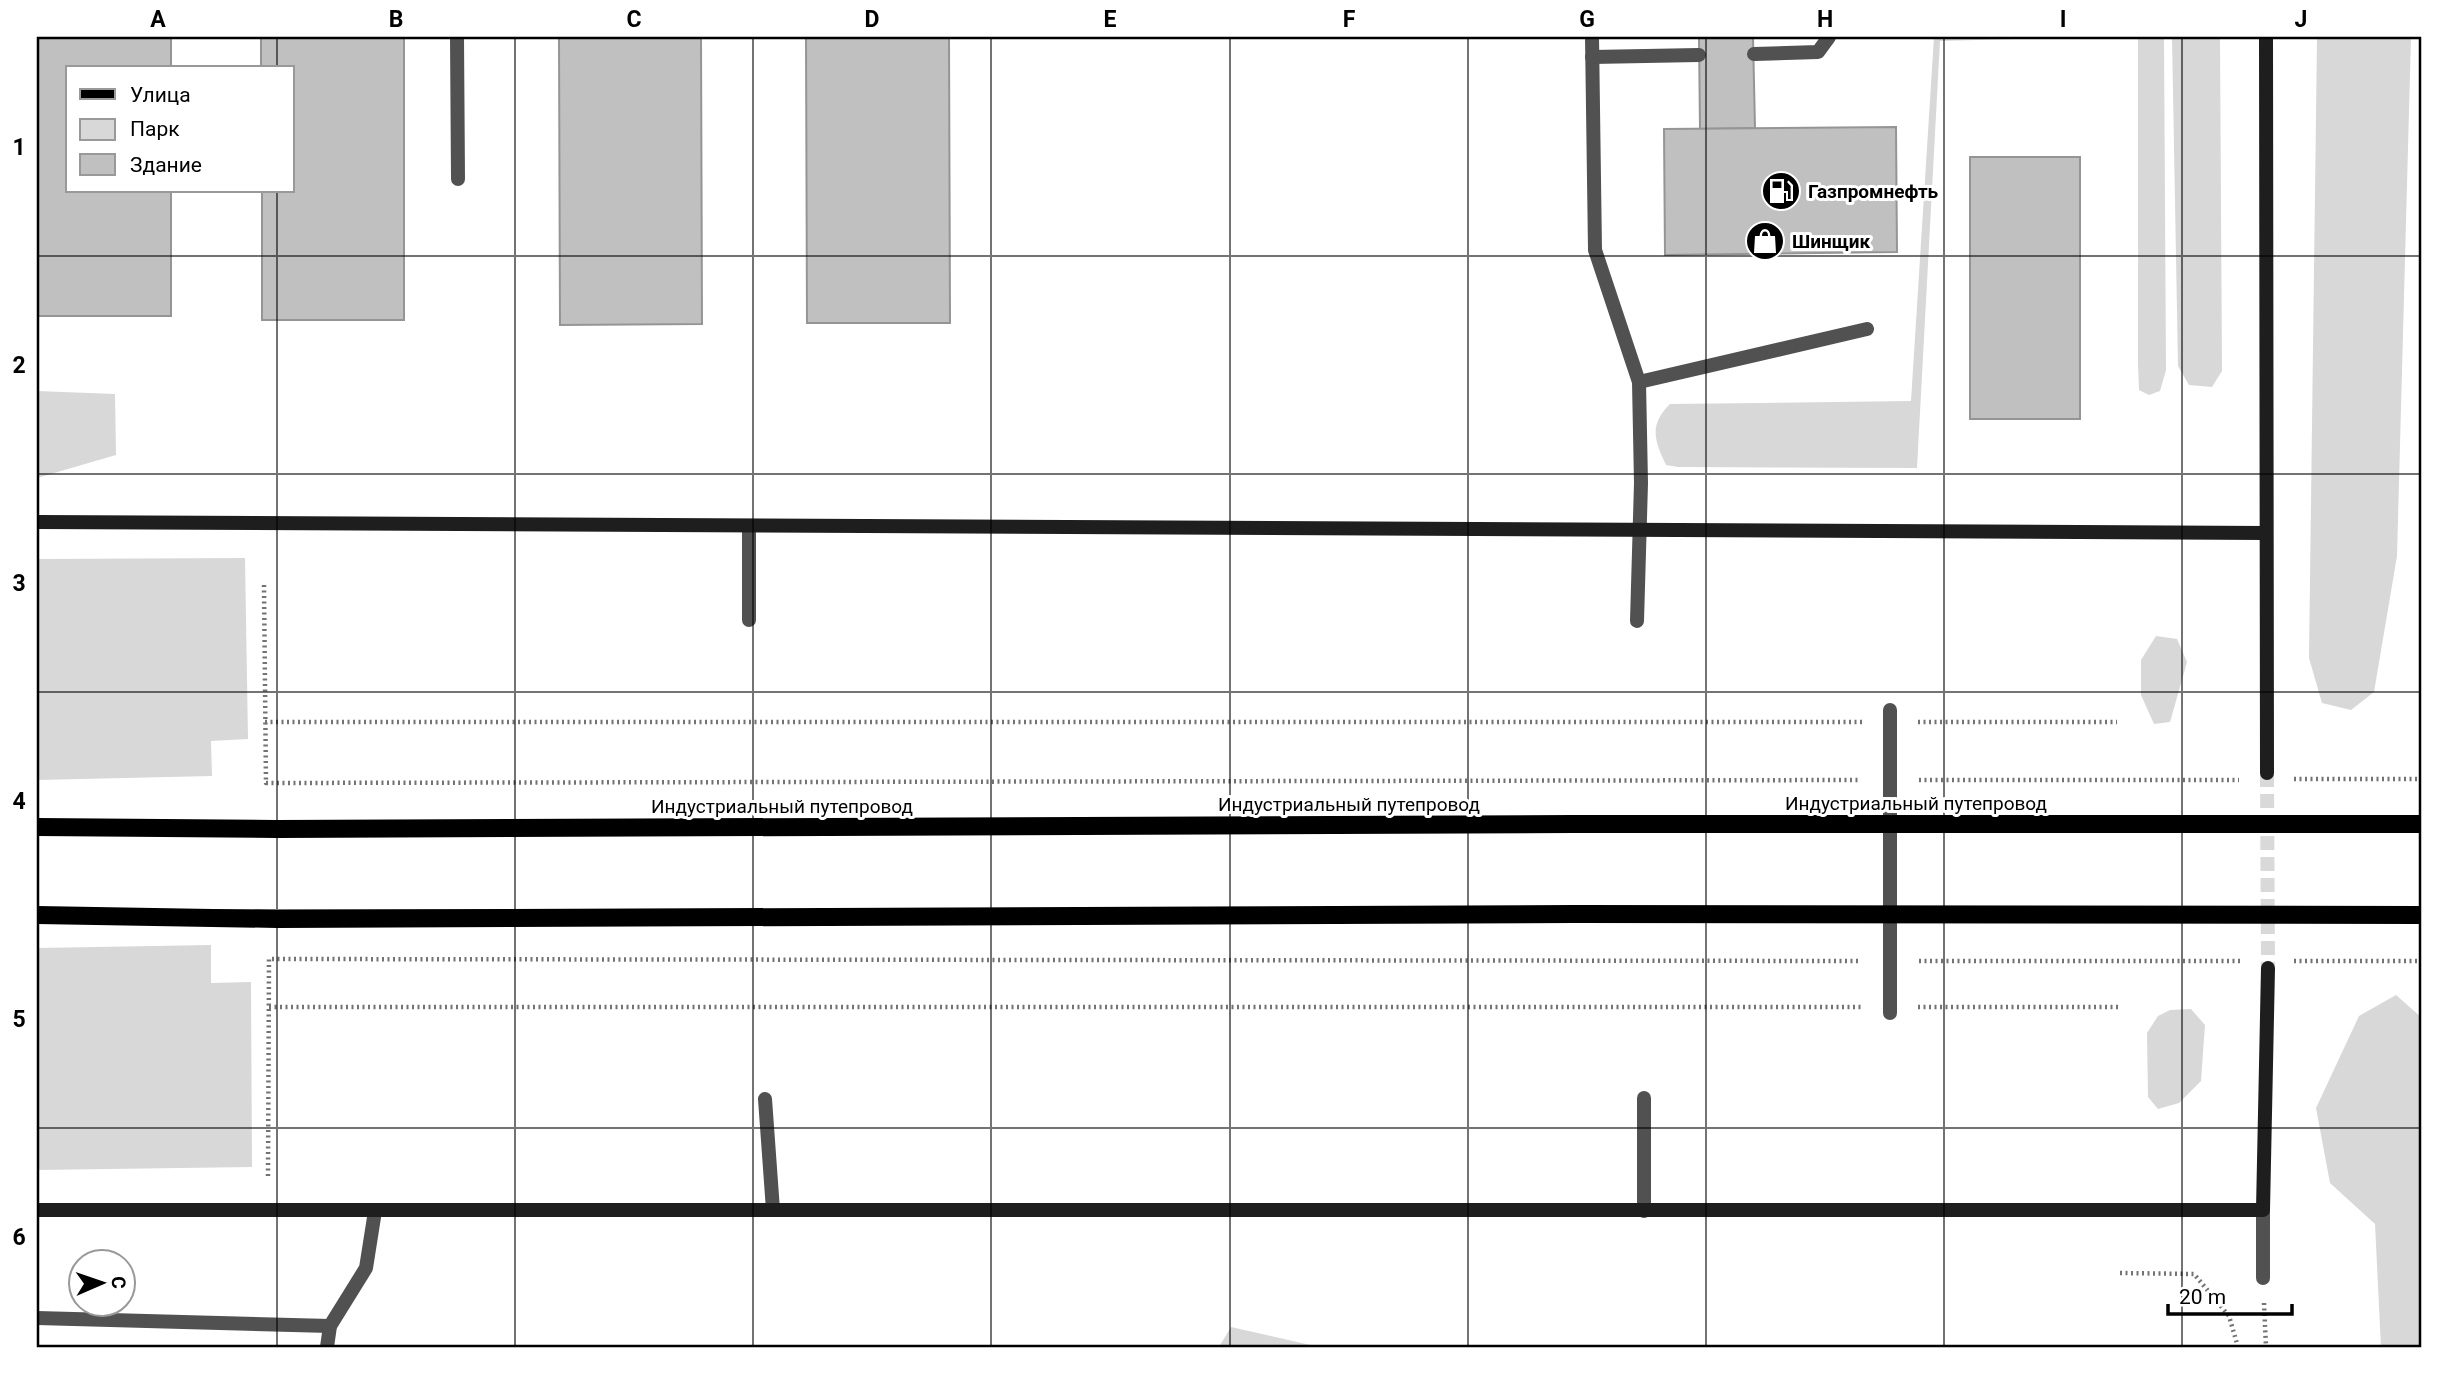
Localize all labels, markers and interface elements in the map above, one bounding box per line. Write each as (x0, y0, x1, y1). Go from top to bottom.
text: A (150, 6, 166, 33)
text: B (389, 6, 403, 33)
text: C (626, 6, 642, 33)
text: D (865, 6, 879, 33)
text: E (1104, 6, 1117, 33)
text: F (1343, 6, 1356, 33)
text: G (1579, 6, 1595, 33)
text: H (1817, 6, 1833, 33)
text: I (2060, 6, 2066, 33)
text: J (2295, 6, 2307, 33)
legend (66, 66, 294, 192)
text: Улица (130, 83, 191, 107)
text: Парк (130, 117, 180, 141)
text: 1 (12, 134, 26, 161)
text: Здание (130, 153, 202, 177)
fuel station icon: Газпромнефть (1760, 170, 1802, 212)
place label: Газпромнефть (1808, 180, 1939, 203)
shop icon: Шинщик (1744, 220, 1786, 262)
place label: Шинщик (1792, 230, 1871, 253)
text: 2 (12, 352, 26, 379)
text: 3 (12, 570, 26, 597)
text: 4 (12, 788, 26, 815)
street label: Индустриальный путепровод (1785, 792, 2047, 815)
street label: Индустриальный путепровод (1218, 793, 1480, 816)
street label: Индустриальный путепровод (651, 795, 913, 818)
text: 5 (12, 1006, 26, 1033)
text: 6 (12, 1224, 26, 1251)
north arrow (66, 1248, 136, 1318)
scale bar (2168, 1272, 2293, 1316)
text: С (107, 1276, 130, 1289)
text: 20 m (2179, 1285, 2226, 1309)

